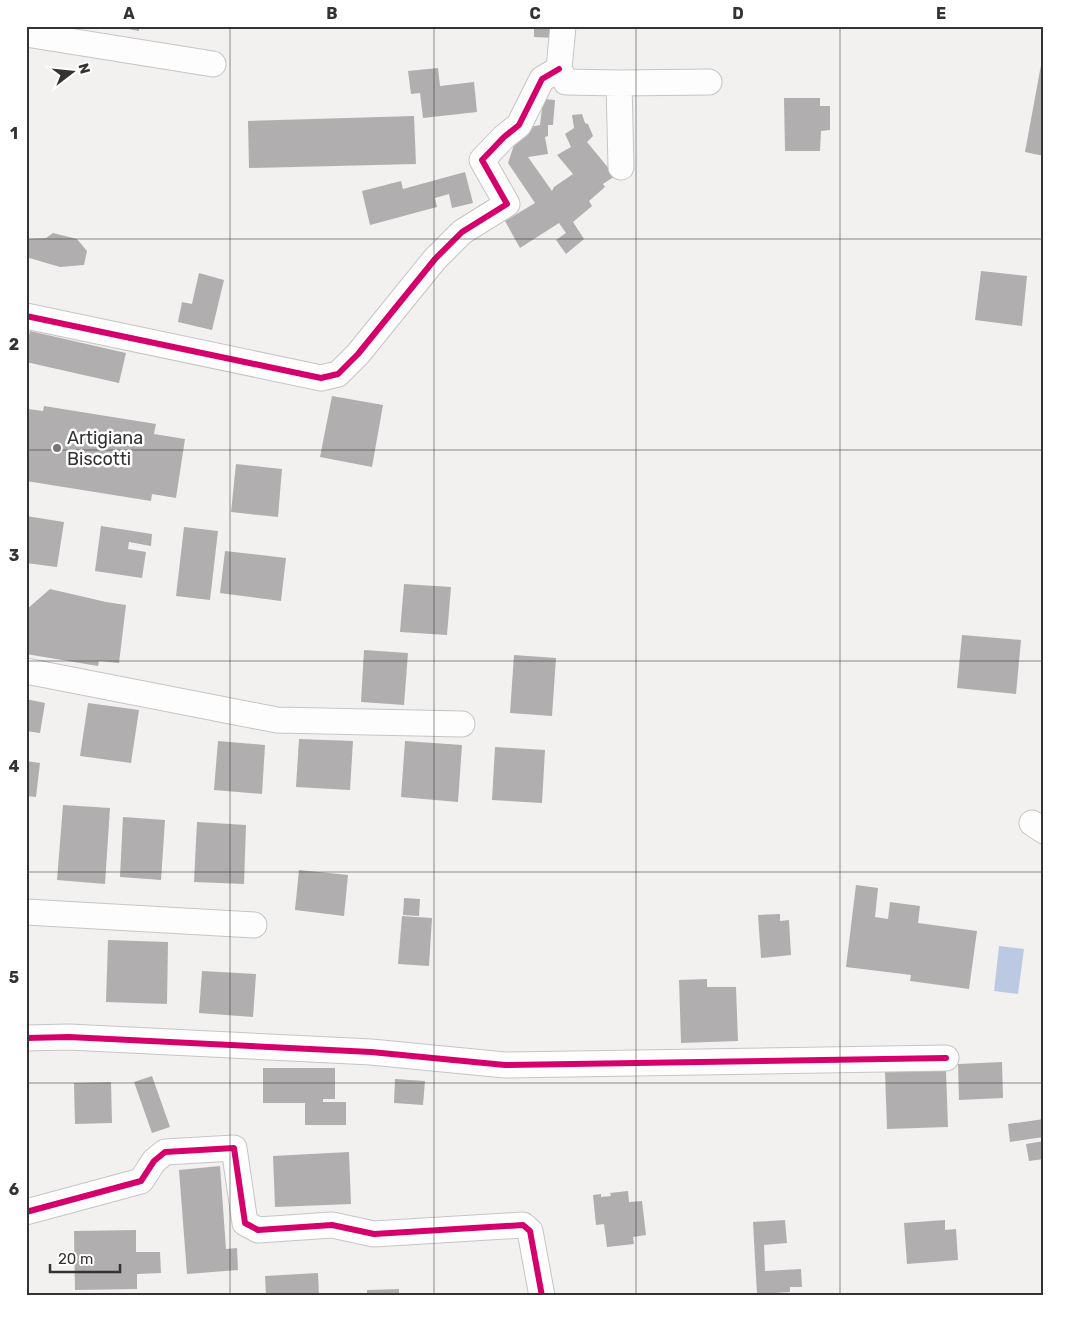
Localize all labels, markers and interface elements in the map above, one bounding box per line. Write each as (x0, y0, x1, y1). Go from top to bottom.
text: A (123, 4, 135, 23)
text: B (326, 4, 338, 23)
text: C (529, 4, 541, 23)
text: D (732, 4, 744, 23)
text: E (936, 4, 946, 23)
north arrow (48, 48, 98, 98)
text: N (74, 61, 94, 76)
text: 1 (10, 124, 18, 143)
text: 2 (9, 335, 19, 354)
place label: Artigiana Biscotti (67, 427, 143, 470)
marker: Artigiana Biscotti (51, 442, 63, 454)
text: 3 (9, 546, 19, 565)
text: 4 (9, 757, 20, 776)
text: 5 (9, 968, 19, 987)
text: 6 (9, 1180, 19, 1199)
scale bar (50, 1242, 120, 1274)
text: 20 m (58, 1250, 93, 1268)

